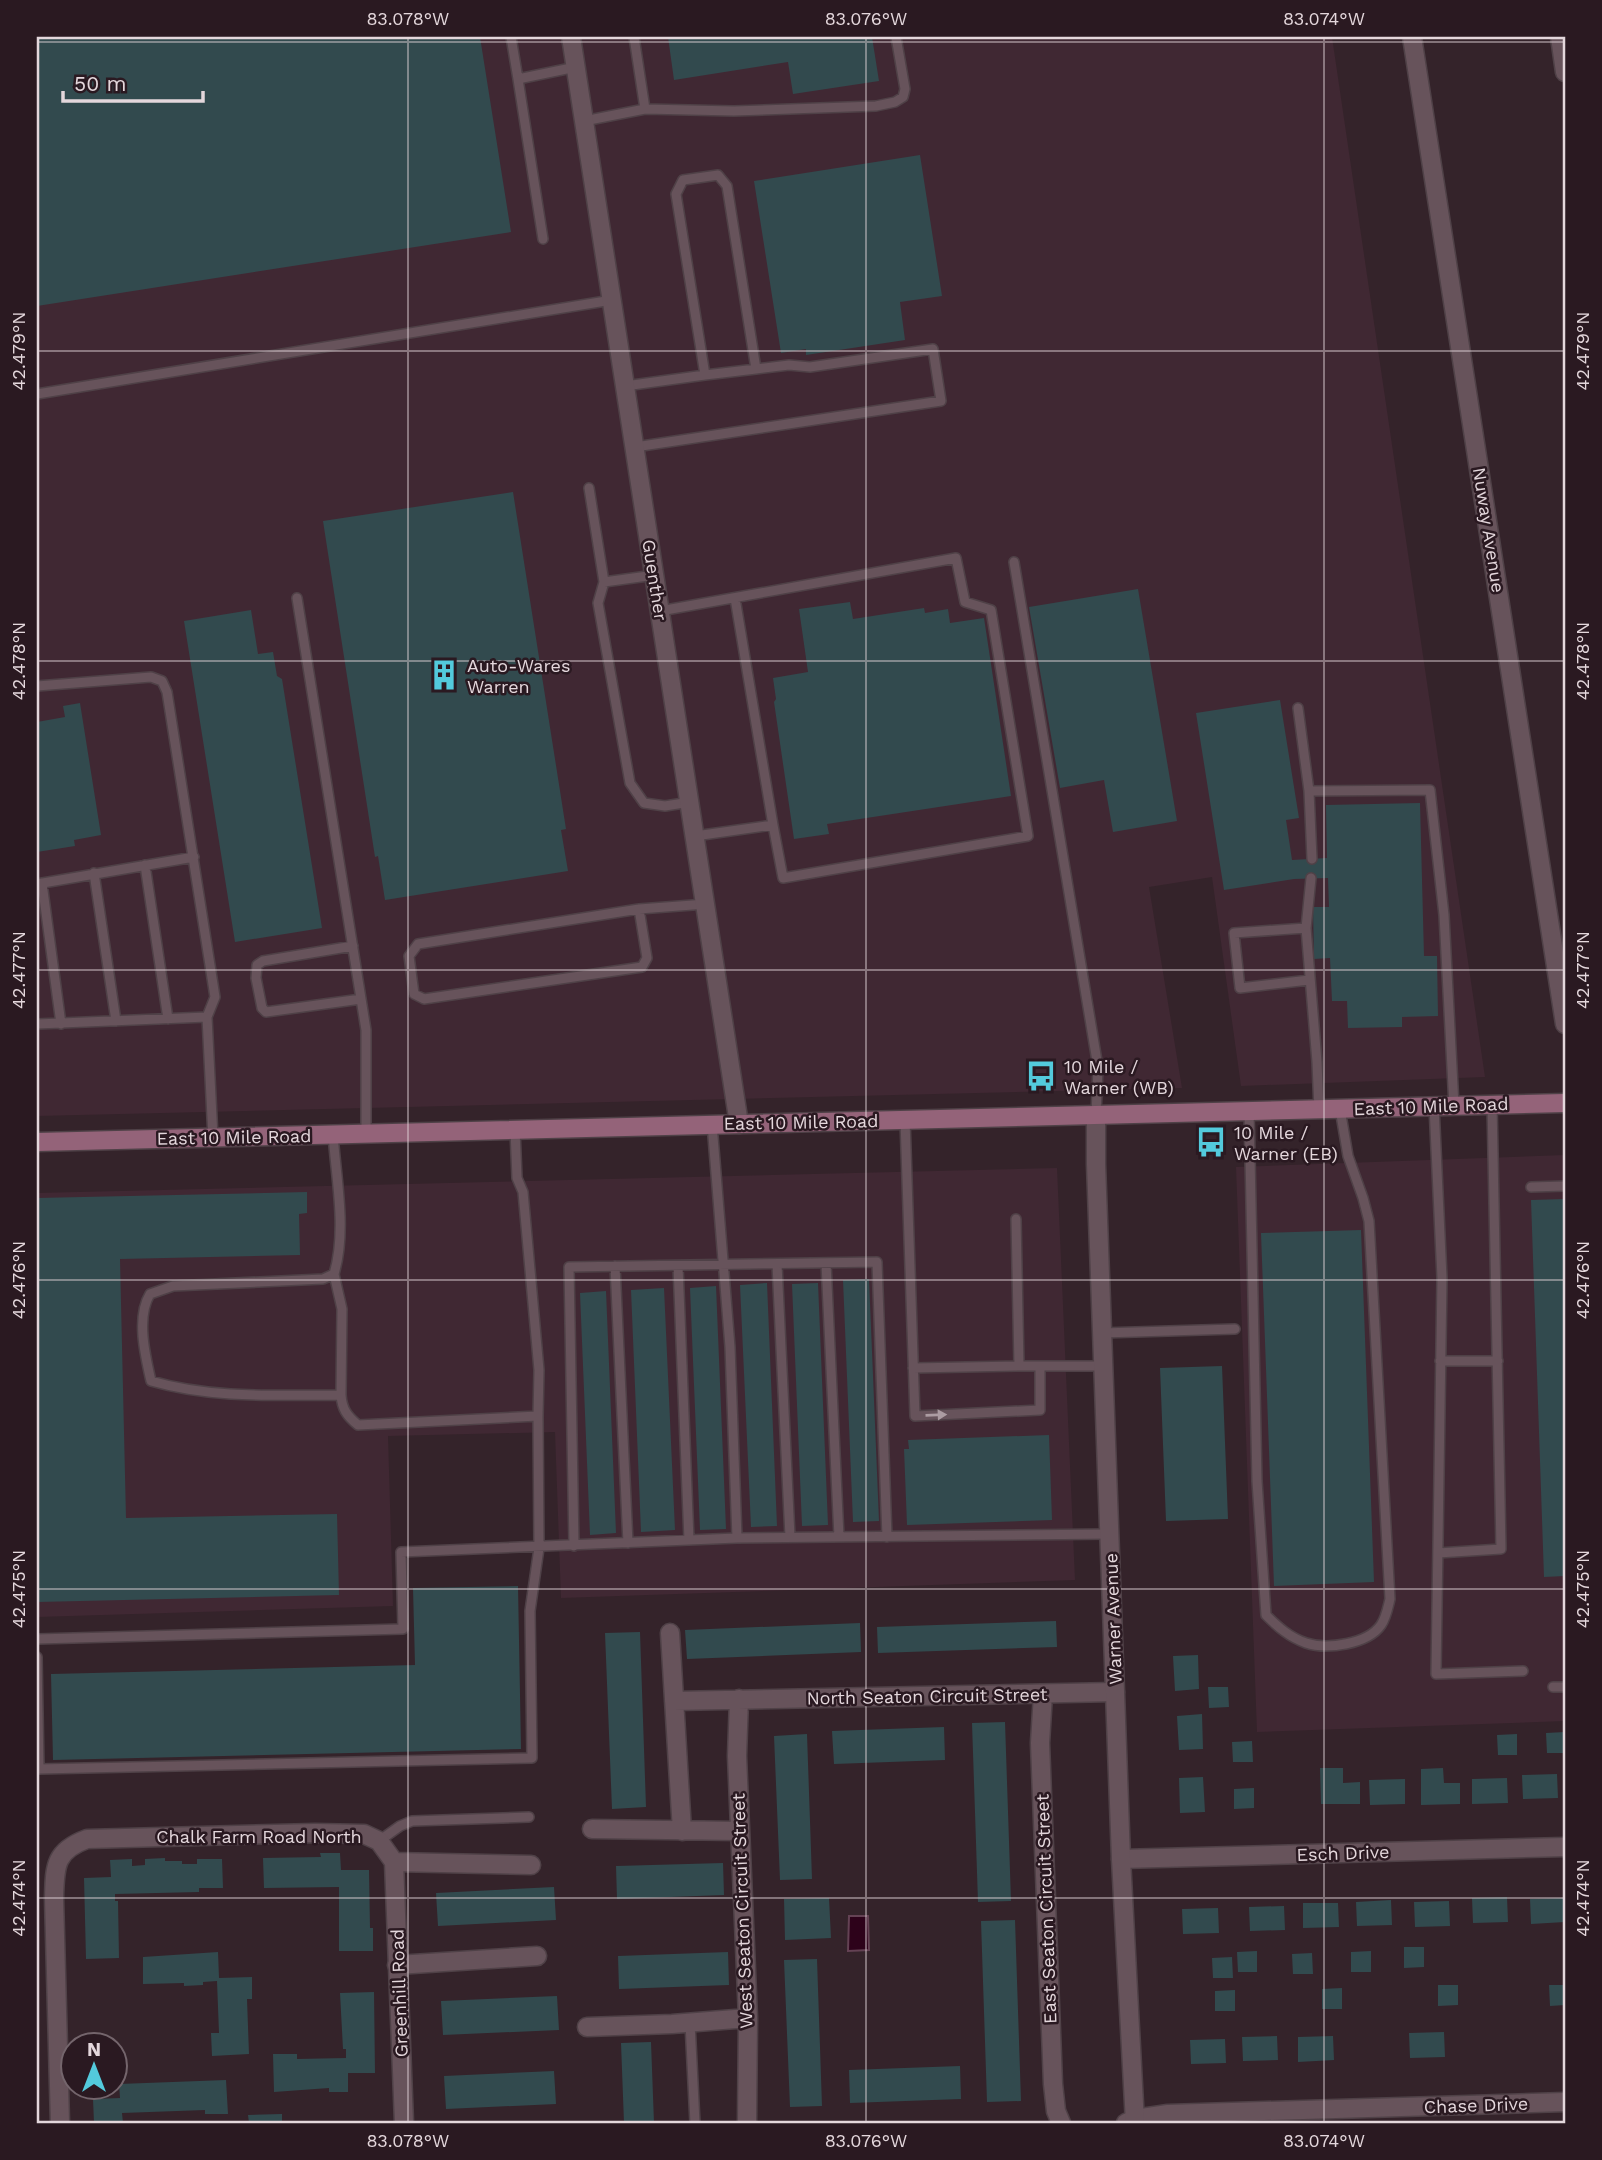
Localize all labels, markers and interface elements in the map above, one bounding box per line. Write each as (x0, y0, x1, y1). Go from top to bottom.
text: 83.078°W (367, 8, 449, 29)
text: 83.076°W (825, 8, 907, 29)
text: 83.074°W (1283, 8, 1365, 29)
scale bar (63, 60, 203, 104)
text: 50 m (74, 71, 126, 96)
text: 42.479°N (8, 312, 29, 390)
text: 42.479°N (1572, 312, 1593, 390)
street label: Nuway Avenue (1469, 466, 1509, 594)
street label: Guenther (638, 538, 672, 622)
text: 42.478°N (8, 622, 29, 700)
text: 42.478°N (1572, 622, 1593, 700)
place label: Auto-Wares Warren (467, 655, 570, 697)
building icon: Auto-Wares Warren (427, 658, 461, 692)
text: 42.477°N (8, 931, 29, 1009)
text: 42.477°N (1572, 931, 1593, 1009)
place label: 10 Mile / Warner (WB) (1064, 1056, 1174, 1098)
bus stop icon: 10 Mile / Warner (WB) (1024, 1059, 1058, 1093)
street label: East 10 Mile Road (1353, 1093, 1509, 1119)
street label: East 10 Mile Road (723, 1110, 879, 1134)
place label: 10 Mile / Warner (EB) (1234, 1122, 1338, 1164)
street label: East 10 Mile Road (156, 1125, 312, 1149)
bus stop icon: 10 Mile / Warner (EB) (1194, 1125, 1228, 1159)
text: 42.476°N (8, 1241, 29, 1319)
text: 42.476°N (1572, 1241, 1593, 1319)
one-way arrow (925, 1409, 947, 1420)
text: 42.475°N (8, 1550, 29, 1628)
text: 42.475°N (1572, 1550, 1593, 1628)
street label: Warner Avenue (1100, 1553, 1126, 1685)
street label: North Seaton Circuit Street (806, 1683, 1048, 1709)
street label: West Seaton Circuit Street (727, 1792, 757, 2029)
street label: East Seaton Circuit Street (1031, 1793, 1061, 2024)
street label: Chalk Farm Road North (156, 1826, 362, 1847)
street label: Esch Drive (1296, 1841, 1390, 1865)
text: 42.474°N (8, 1859, 29, 1937)
text: 42.474°N (1572, 1859, 1593, 1937)
street label: Greenhill Road (386, 1928, 412, 2058)
north arrow (60, 2030, 130, 2100)
text: N (87, 2038, 101, 2061)
street label: Chase Drive (1423, 2093, 1529, 2117)
text: 83.078°W (367, 2130, 449, 2151)
text: 83.076°W (825, 2130, 907, 2151)
text: 83.074°W (1283, 2130, 1365, 2151)

